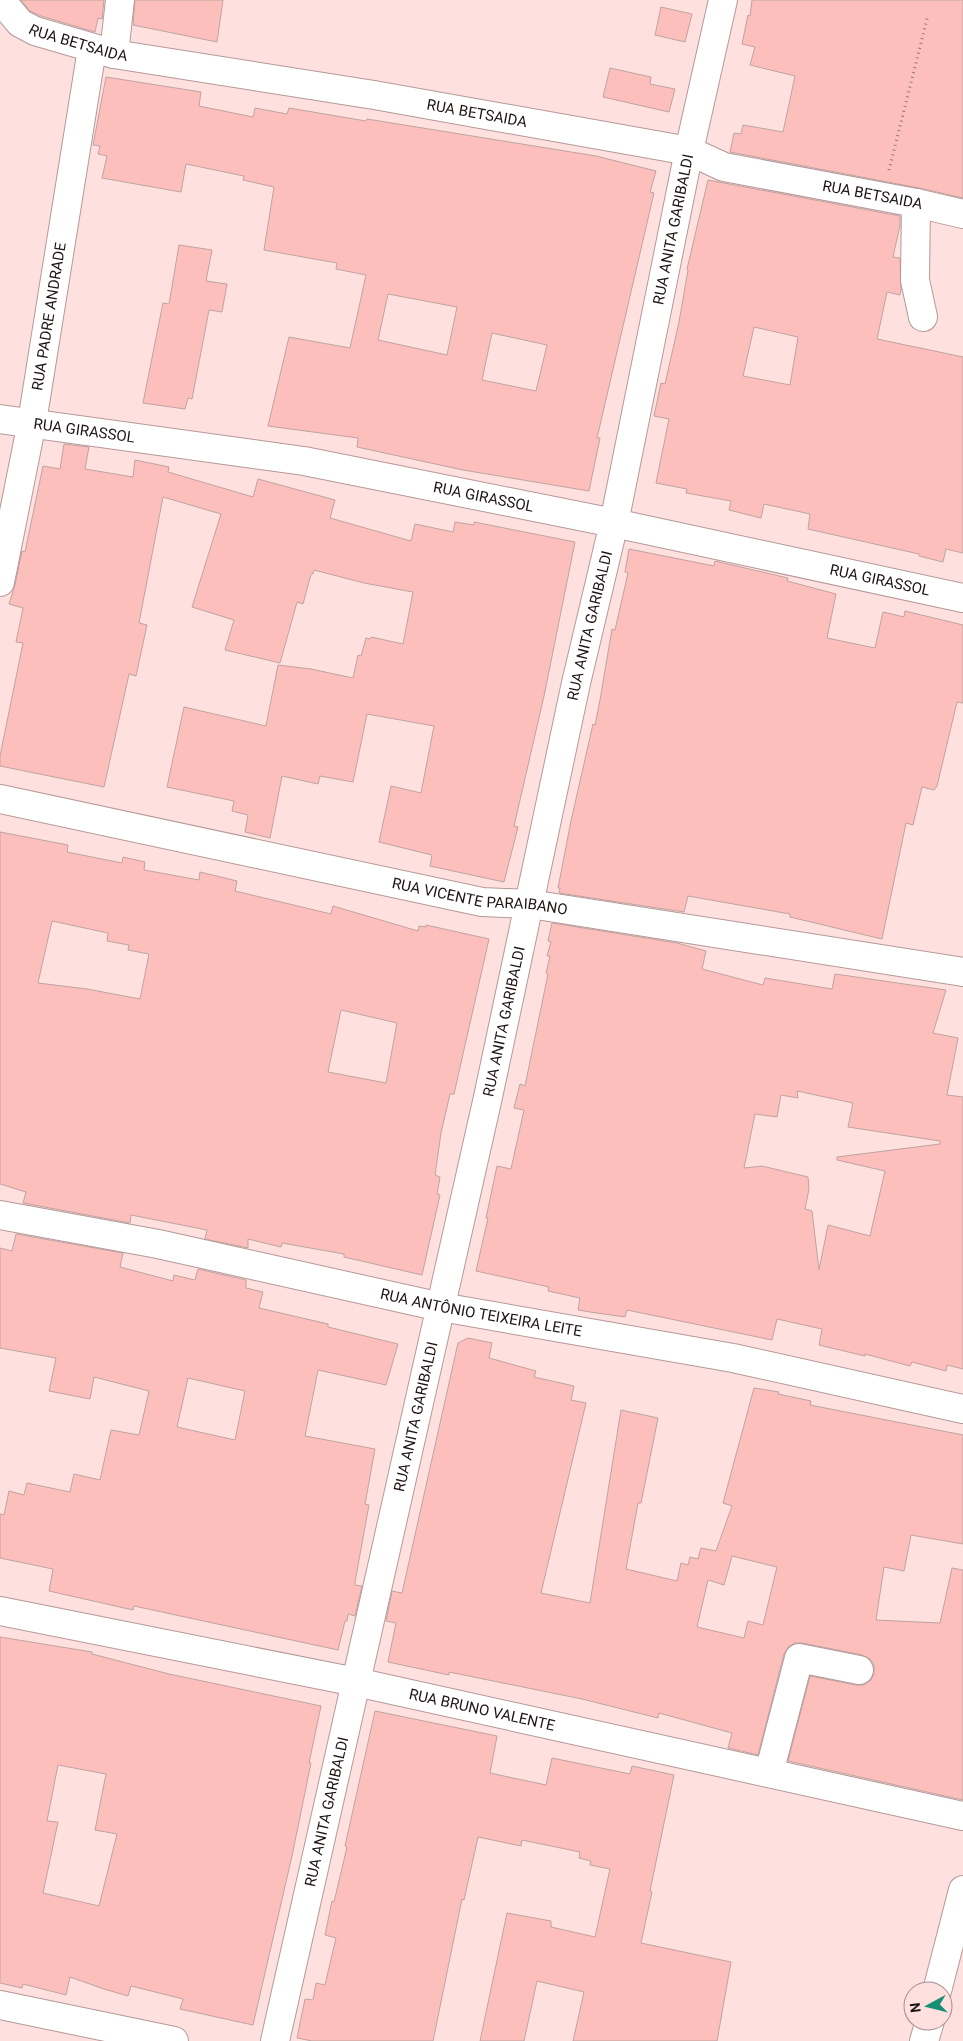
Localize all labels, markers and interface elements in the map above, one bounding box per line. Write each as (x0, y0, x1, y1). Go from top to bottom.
street label: RUA BETSAIDA (26, 20, 129, 65)
street label: RUA BETSAIDA (425, 96, 529, 131)
street label: RUA ANITA GARIBALDI (649, 152, 697, 306)
street label: RUA BETSAIDA (821, 177, 925, 213)
street label: RUA PADRE ANDRADE (28, 241, 70, 392)
street label: RUA GIRASSOL (32, 415, 136, 447)
street label: RUA GIRASSOL (432, 478, 535, 516)
street label: RUA ANITA GARIBALDI (564, 549, 616, 702)
street label: RUA GIRASSOL (828, 561, 932, 600)
street label: RUA VICENTE PARAIBANO (390, 874, 569, 919)
street label: RUA ANITA GARIBALDI (479, 945, 529, 1098)
street label: RUA ANTÔNIO TEIXEIRA LEITE (379, 1285, 584, 1341)
street label: RUA ANITA GARIBALDI (390, 1340, 442, 1493)
street label: RUA BRUNO VALENTE (407, 1685, 557, 1735)
street label: RUA ANITA GARIBALDI (301, 1735, 352, 1888)
north arrow (903, 1981, 953, 2031)
text: N (907, 2002, 924, 2013)

